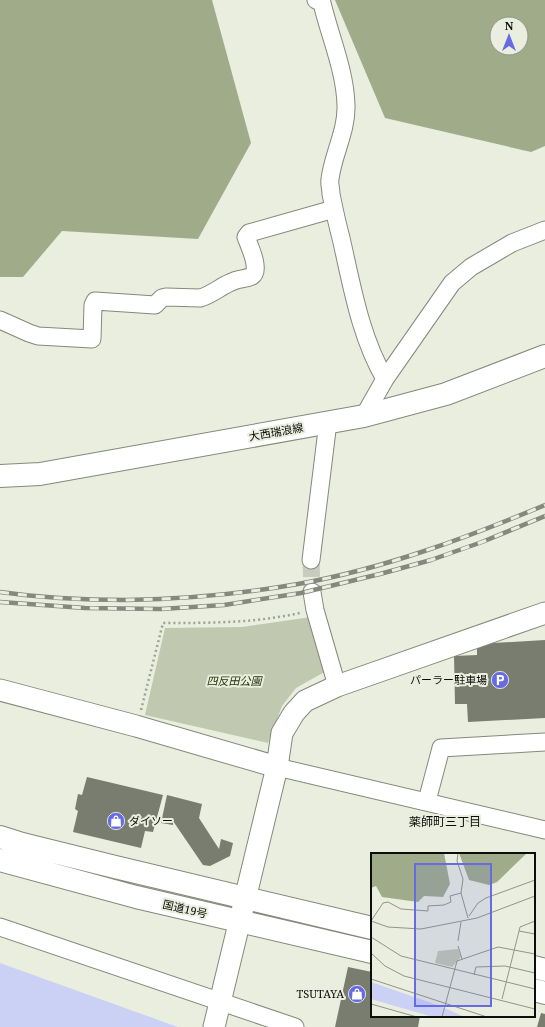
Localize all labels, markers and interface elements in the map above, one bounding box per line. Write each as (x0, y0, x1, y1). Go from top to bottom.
north arrow (489, 16, 529, 56)
text: N (505, 18, 514, 33)
street label: 大西瑞浪線 (248, 419, 304, 444)
parking icon: パーラー駐車場 (490, 670, 510, 690)
place label: パーラー駐車場 (410, 672, 487, 687)
park label: 四反田公園 (207, 673, 263, 688)
shop icon: ダイソー (106, 811, 126, 831)
place label: ダイソー (129, 813, 173, 828)
district label: 薬師町三丁目 (409, 813, 481, 830)
inset map (371, 853, 535, 1017)
street label: 国道19号 (161, 896, 209, 921)
shop icon: TSUTAYA (347, 984, 367, 1004)
place label: TSUTAYA (296, 986, 344, 1001)

